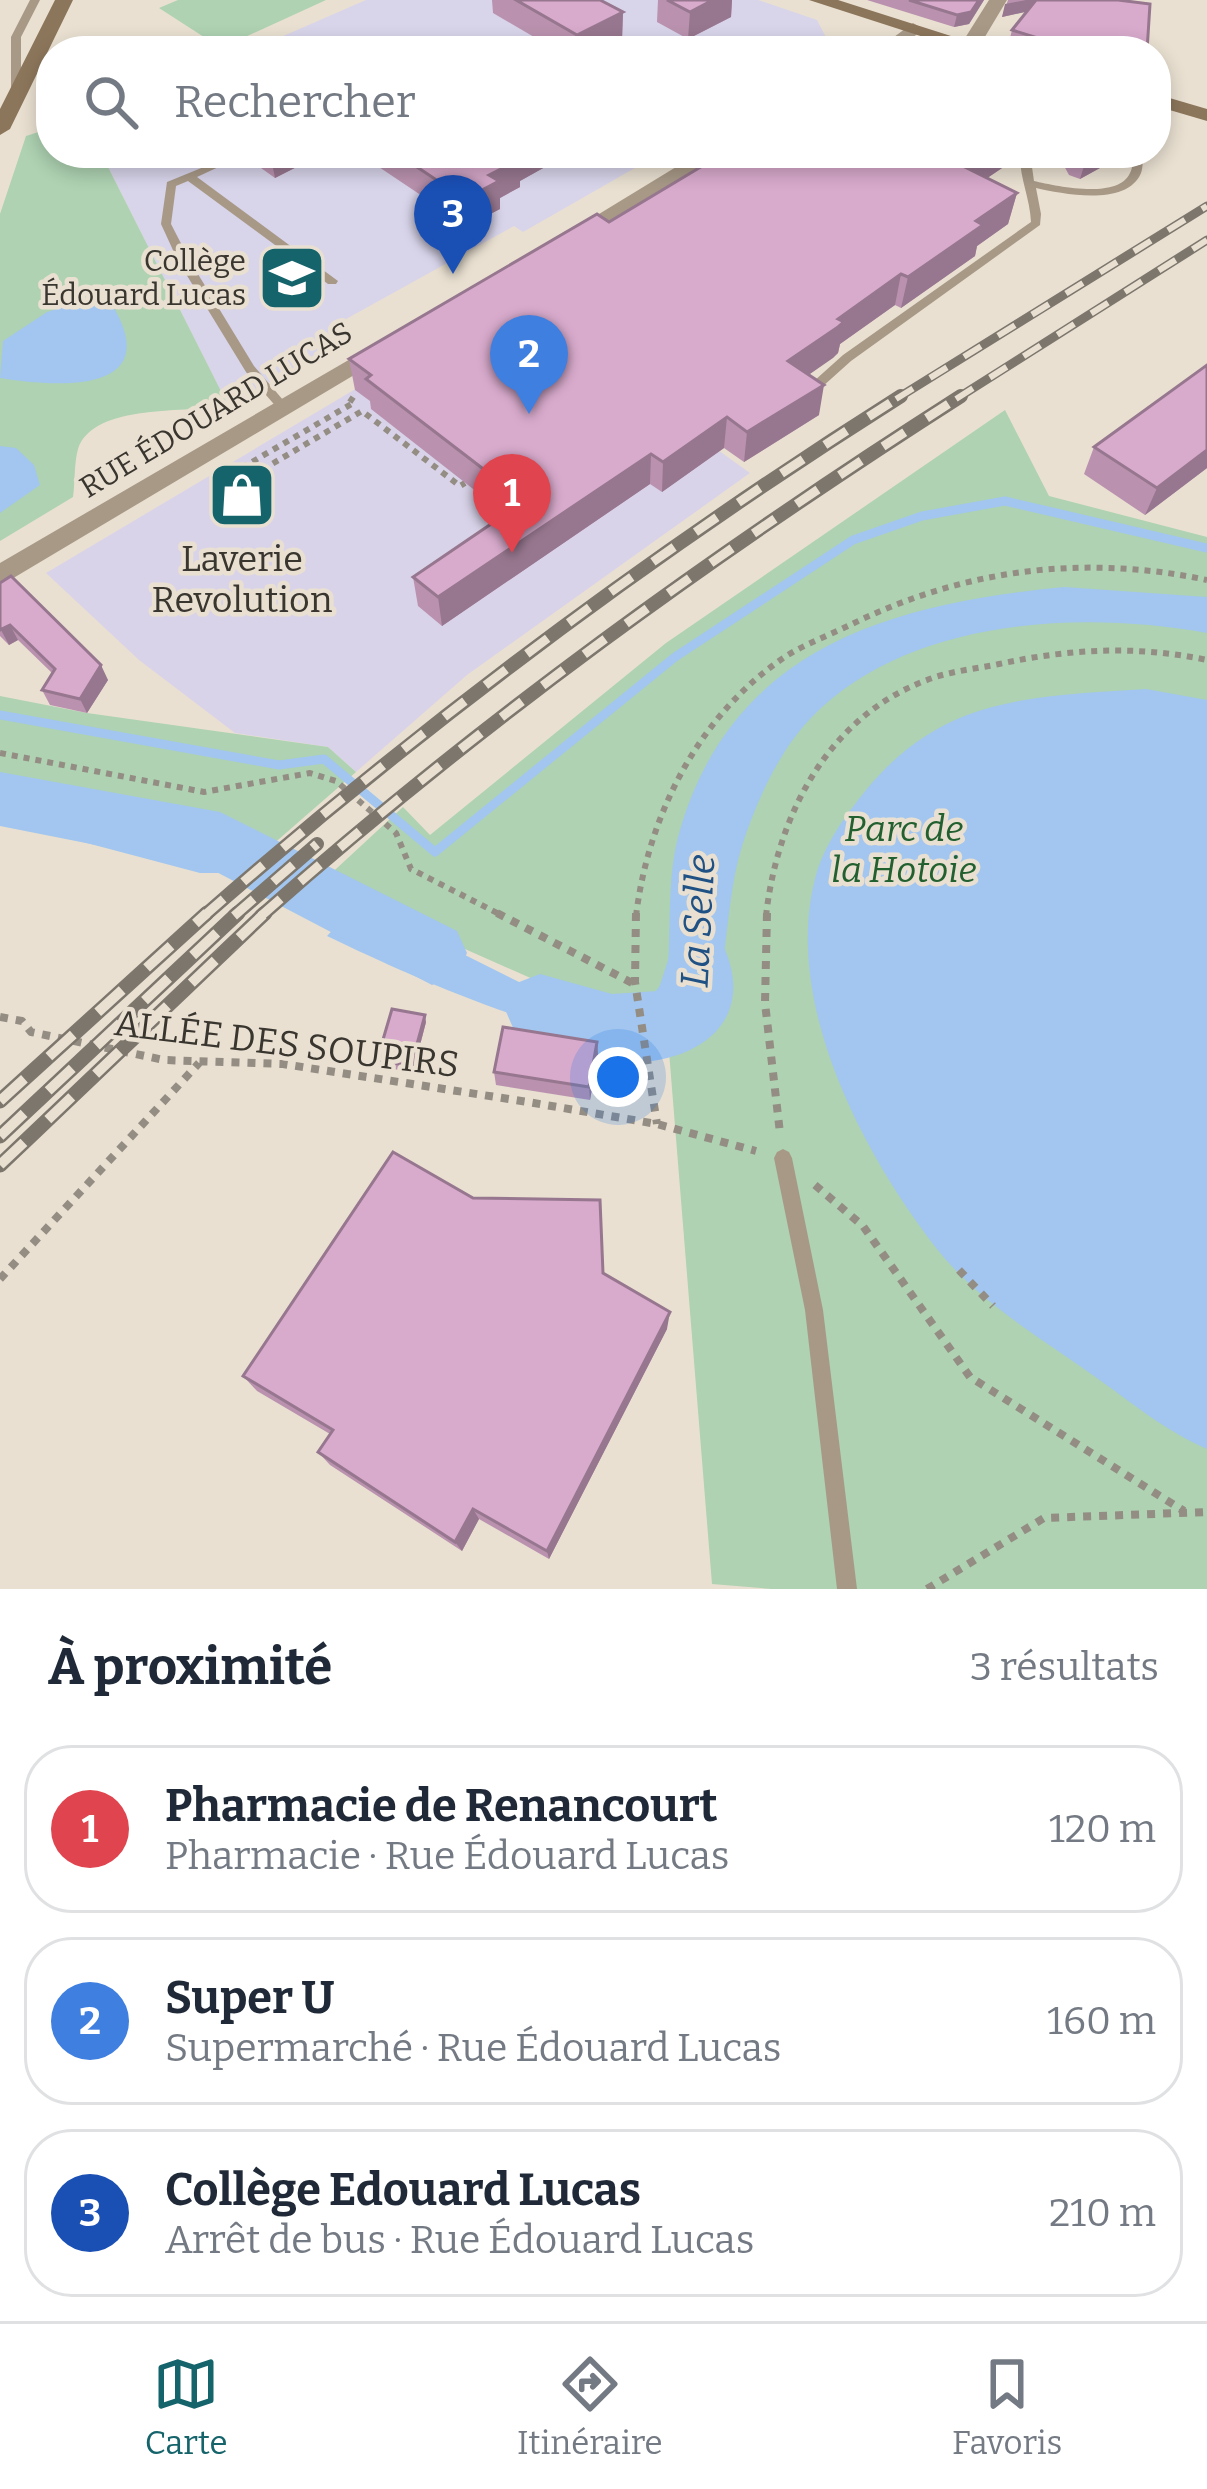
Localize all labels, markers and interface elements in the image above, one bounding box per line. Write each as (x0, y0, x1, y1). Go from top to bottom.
search box (36, 36, 1171, 168)
icon: search (78, 69, 144, 135)
text: Rechercher (174, 75, 416, 129)
pin: 3 (414, 175, 492, 274)
place label: Collège Édouard Lucas (41, 243, 246, 313)
school or university icon: Collège Édouard Lucas (257, 243, 327, 313)
street label: RUE ÉDOUARD LUCAS (73, 314, 359, 506)
pin: 2 (490, 315, 568, 414)
pin: 1 (473, 454, 551, 553)
shop icon: Laverie Revolution (207, 460, 277, 530)
place label: Laverie Revolution (152, 537, 333, 622)
park label: Parc de la Hotoie (831, 807, 977, 892)
water label: La Selle (672, 853, 724, 989)
street label: ALLÉE DES SOUPIRS (112, 1001, 462, 1087)
your location (588, 1047, 648, 1107)
text: À proximité (48, 1636, 332, 1698)
text: 3 résultats (970, 1644, 1159, 1690)
text: Pharmacie de Renancourt (165, 1779, 718, 1833)
text: 1 (82, 1806, 98, 1852)
text: 120 m (1049, 1806, 1156, 1852)
text: Pharmacie · Rue Édouard Lucas (165, 1833, 729, 1879)
text: Super U (165, 1971, 335, 2025)
text: 2 (79, 1998, 101, 2044)
text: 160 m (1047, 1998, 1156, 2044)
text: Supermarché · Rue Édouard Lucas (165, 2025, 781, 2071)
text: Collège Edouard Lucas (165, 2163, 641, 2217)
text: 3 (79, 2190, 101, 2236)
text: 210 m (1049, 2190, 1156, 2236)
text: Arrêt de bus · Rue Édouard Lucas (165, 2217, 754, 2263)
tab: Carte (145, 2351, 228, 2463)
tab: Itinéraire (517, 2351, 663, 2463)
tab: Favoris (952, 2351, 1062, 2463)

